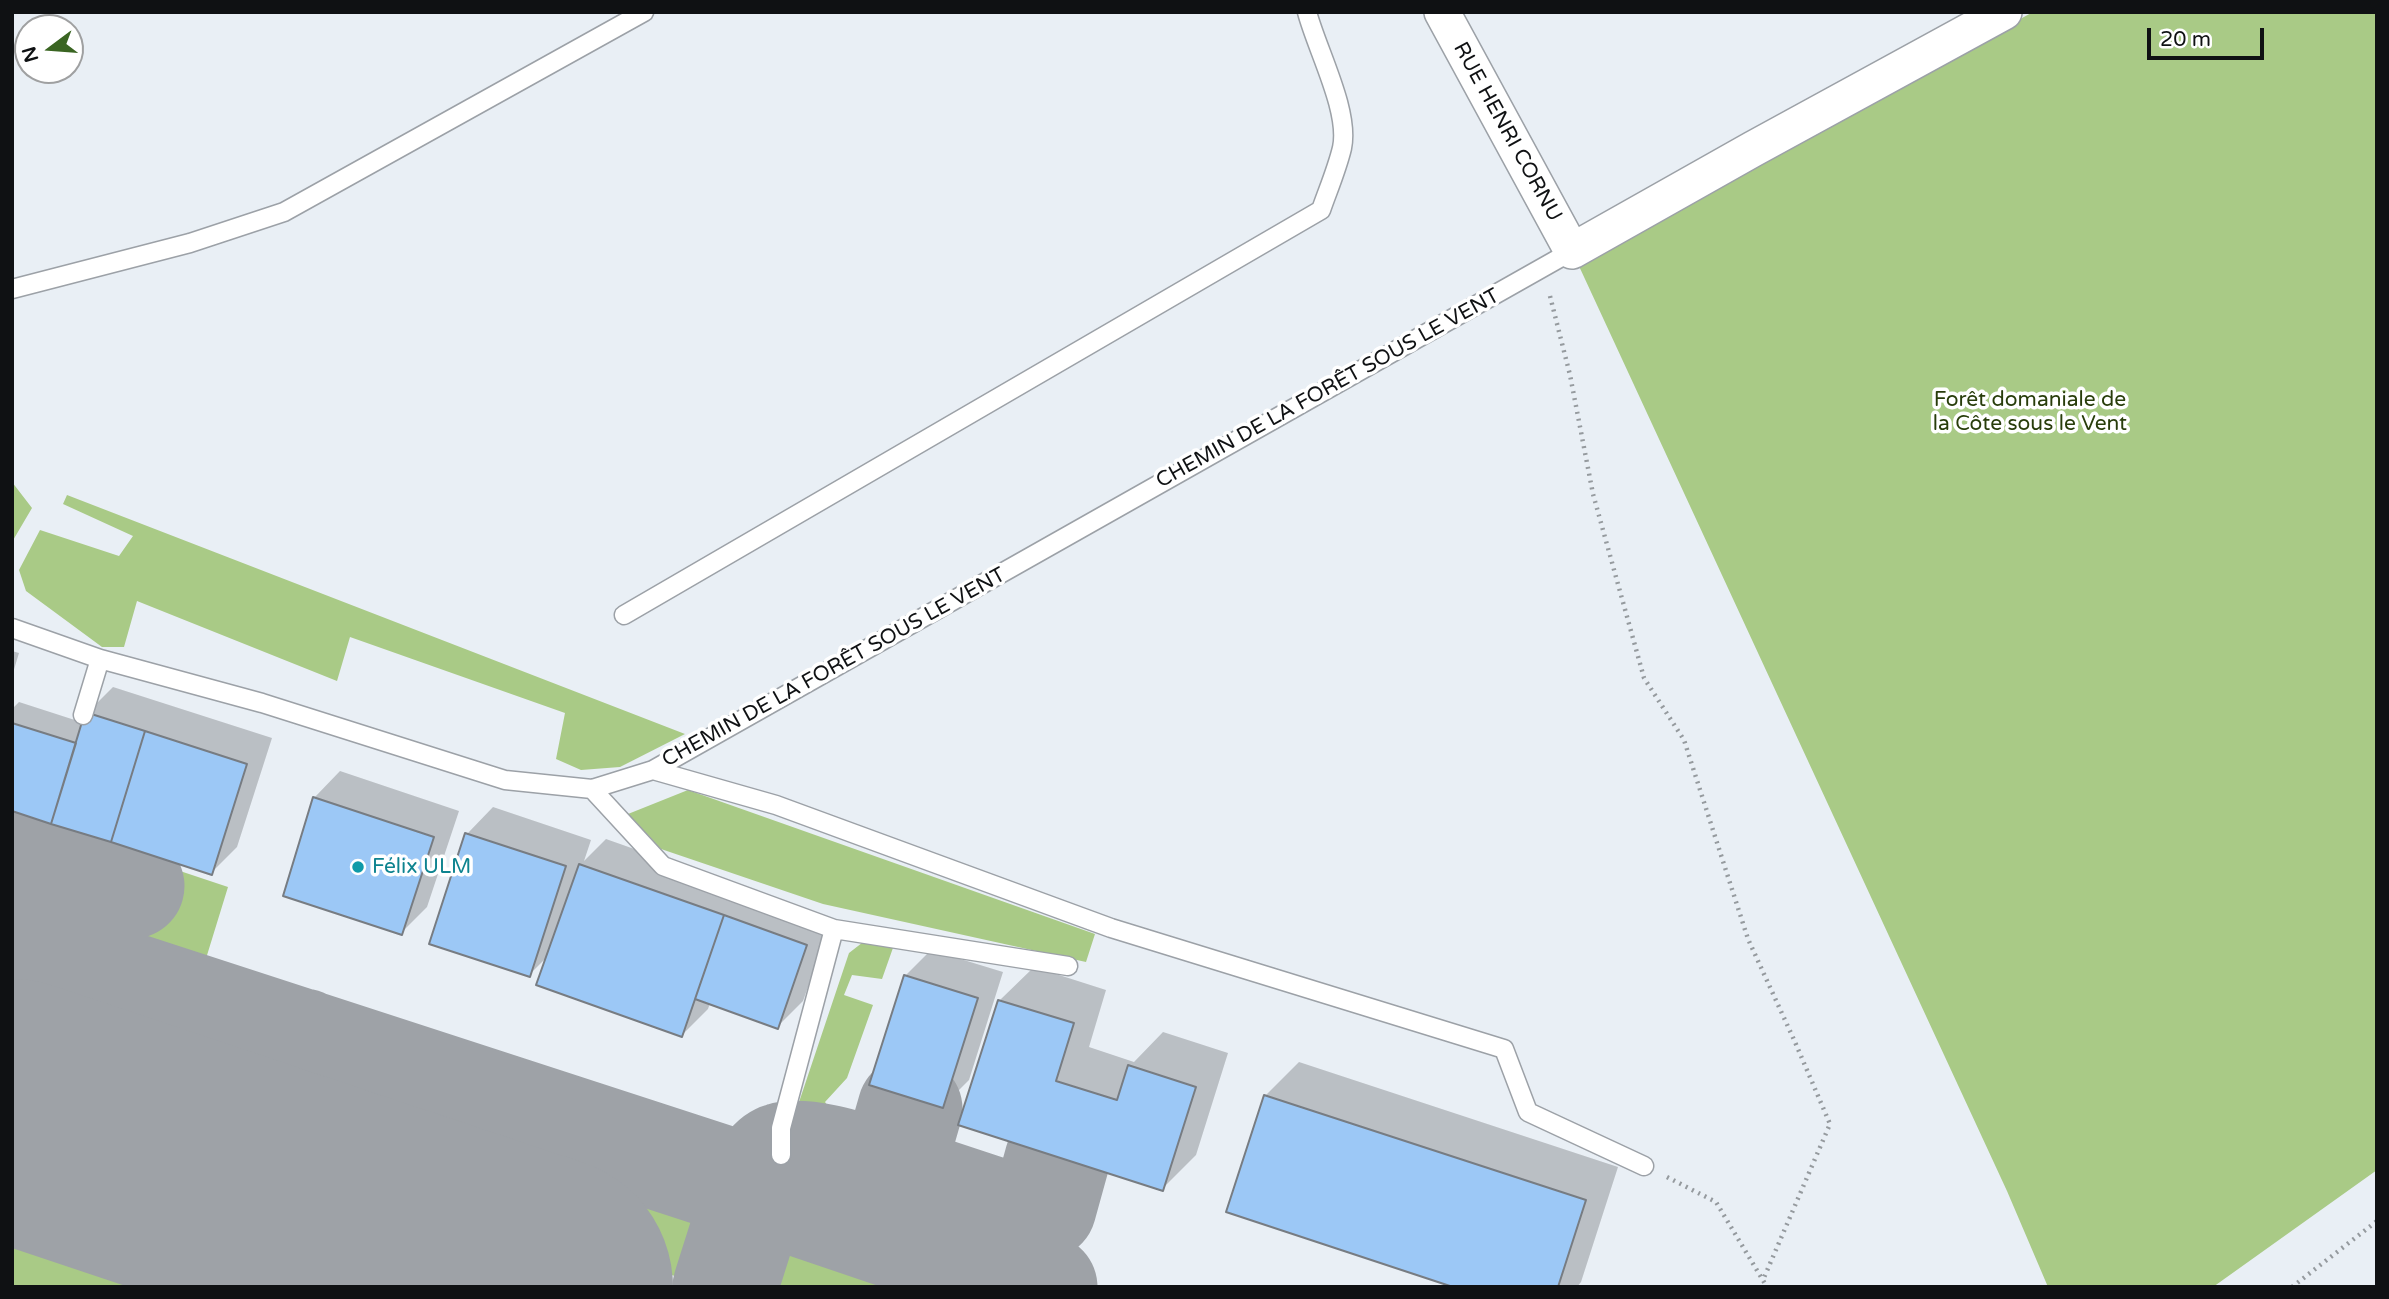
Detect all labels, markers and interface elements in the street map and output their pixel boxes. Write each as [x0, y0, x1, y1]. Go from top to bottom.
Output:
north arrow [14, 14, 84, 84]
scale bar [2151, 14, 2268, 58]
text: 20 m [2160, 27, 2211, 52]
street label: RUE HENRI CORNU [1447, 38, 1567, 226]
text: N [18, 44, 43, 65]
street label: CHEMIN DE LA FORÊT SOUS LE VENT [1152, 284, 1504, 494]
park label: Forêt domaniale de la Côte sous le Vent [1933, 387, 2127, 437]
street label: CHEMIN DE LA FORÊT SOUS LE VENT [658, 563, 1010, 773]
place label: Félix ULM [372, 854, 471, 880]
marker: Félix ULM [350, 859, 366, 875]

